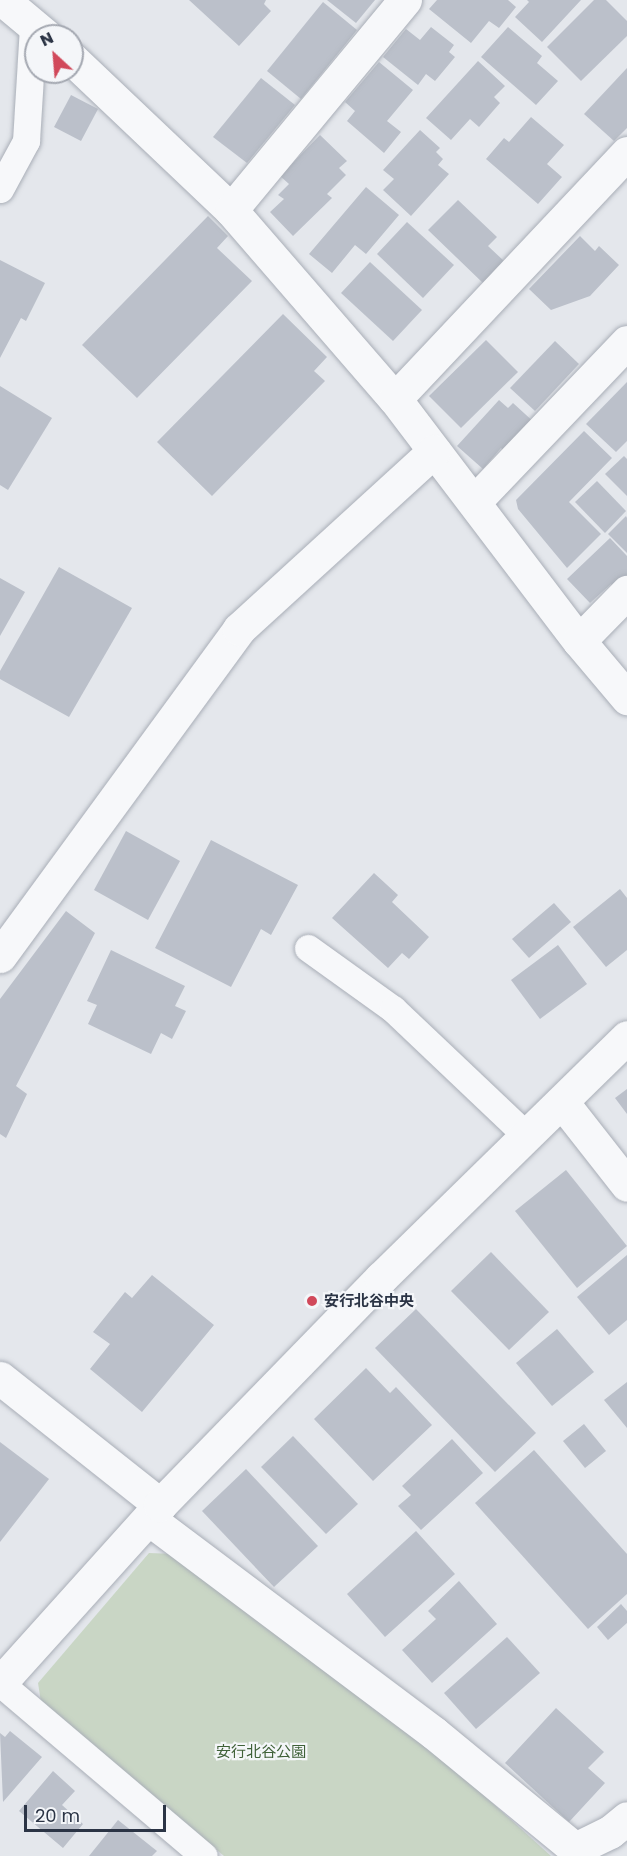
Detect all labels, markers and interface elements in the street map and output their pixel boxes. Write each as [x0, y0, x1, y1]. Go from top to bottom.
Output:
north arrow [24, 24, 84, 84]
text: N [36, 26, 57, 52]
place label: 安行北谷中央 [324, 1292, 414, 1310]
marker: 安行北谷中央 [305, 1294, 319, 1308]
park label: 安行北谷公園 [216, 1743, 306, 1761]
scale bar [27, 1793, 170, 1831]
text: 20 m [35, 1803, 80, 1828]

